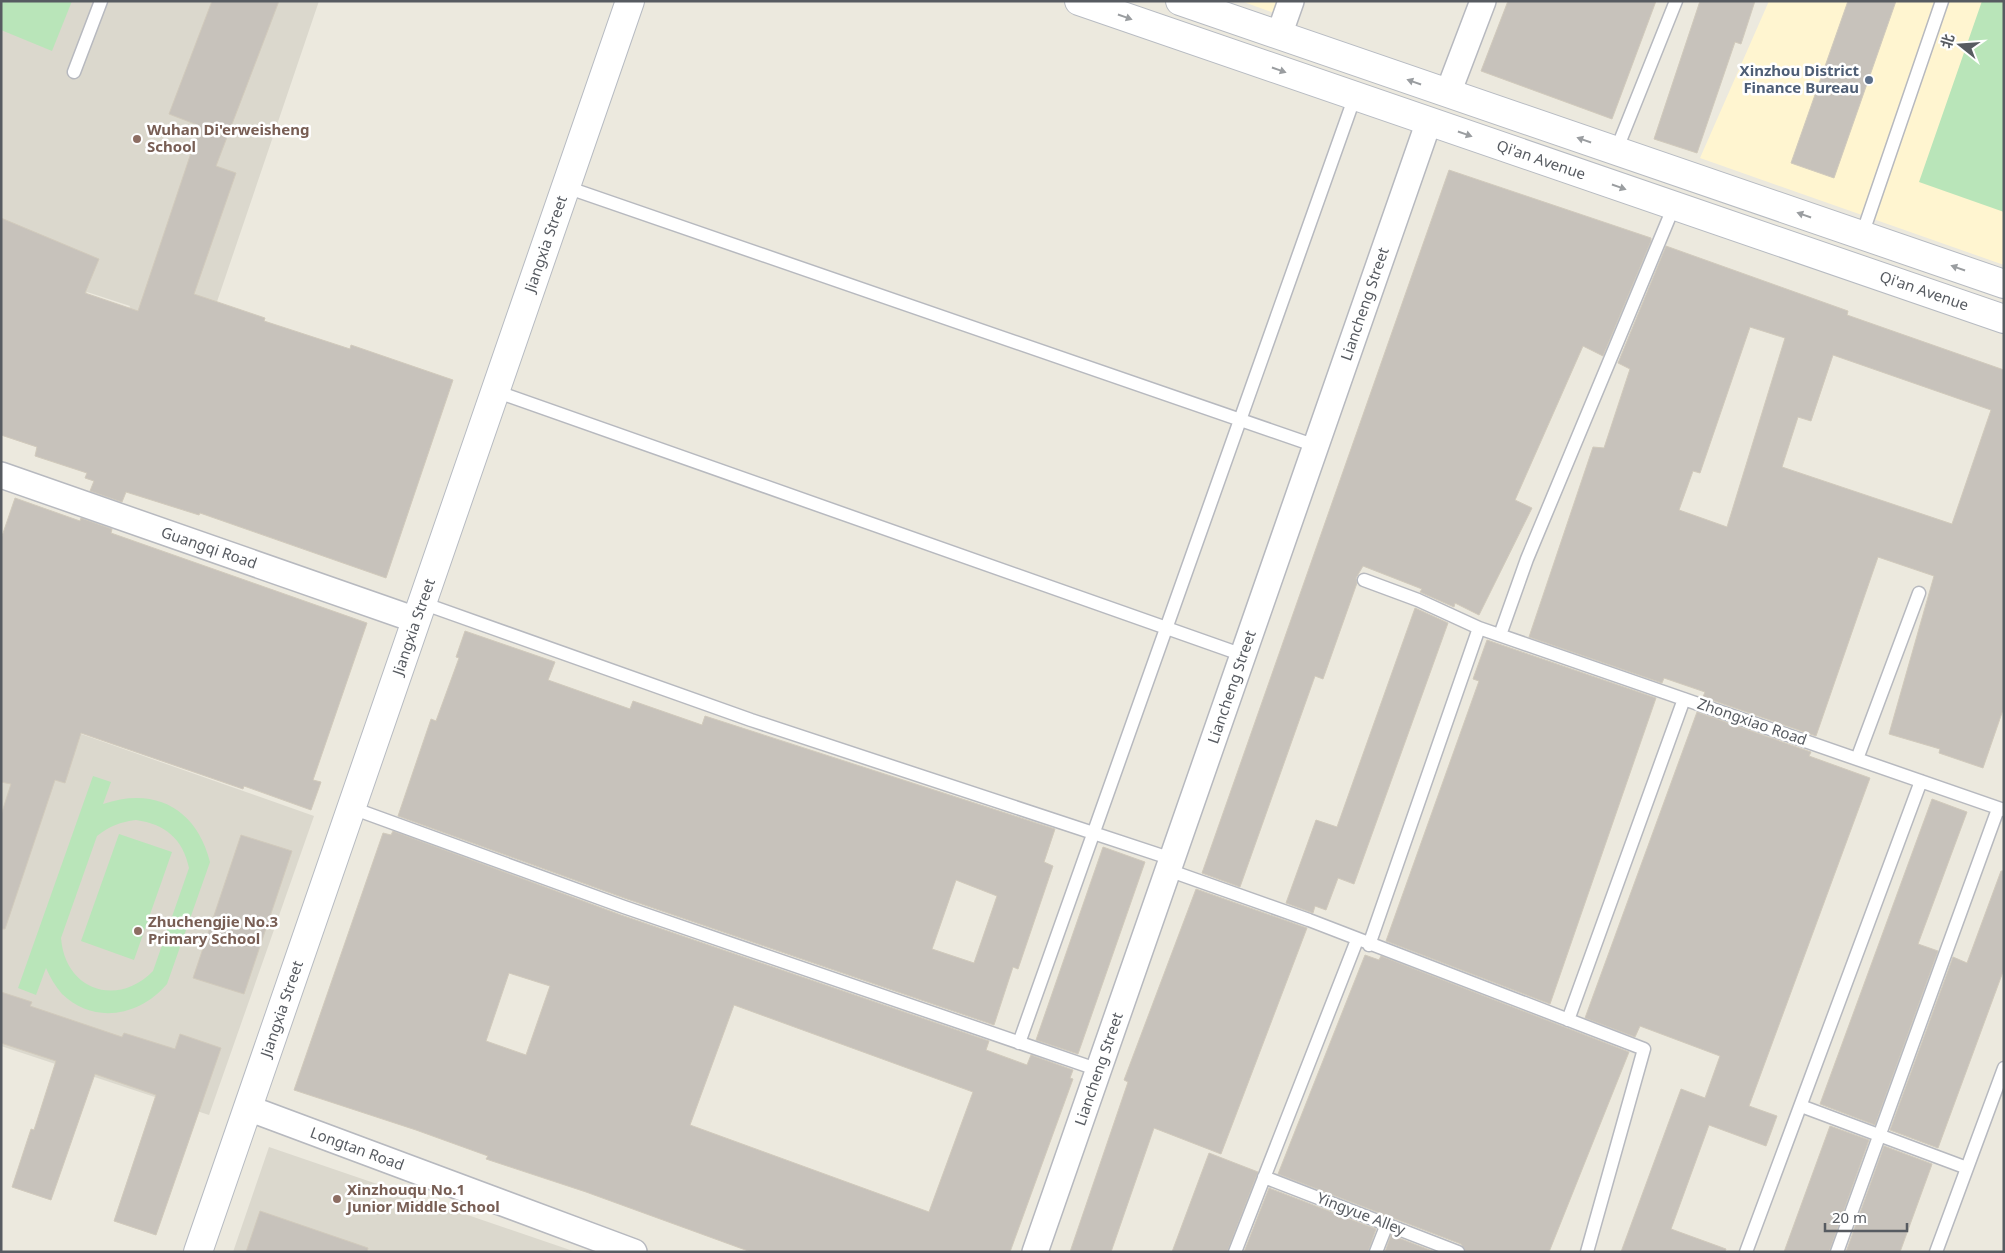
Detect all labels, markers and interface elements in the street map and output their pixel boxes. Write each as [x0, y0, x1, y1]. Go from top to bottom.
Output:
one-way arrow [1118, 13, 1133, 21]
north arrow [1935, 20, 1985, 70]
text: 北 [1936, 32, 1958, 51]
place label: Xinzhou District Finance Bureau [1740, 60, 1859, 97]
one-way arrow [1271, 67, 1286, 74]
marker: Xinzhou District Finance Bureau [1863, 74, 1875, 86]
one-way arrow [1406, 77, 1421, 85]
place label: Wuhan Di'erweisheng School [147, 119, 309, 156]
one-way arrow [1458, 131, 1473, 138]
marker: Wuhan Di'erweisheng School [131, 133, 143, 145]
street label: Qi'an Avenue [1494, 135, 1588, 184]
one-way arrow [1576, 136, 1591, 144]
one-way arrow [1612, 183, 1627, 191]
street label: Jiangxia Street [519, 192, 571, 297]
one-way arrow [1796, 211, 1811, 219]
street label: Liancheng Street [1335, 244, 1393, 363]
one-way arrow [1950, 264, 1965, 271]
street label: Qi'an Avenue [1877, 266, 1971, 315]
street label: Guangqi Road [159, 521, 260, 573]
street label: Jiangxia Street [387, 575, 439, 680]
street label: Liancheng Street [1202, 627, 1260, 746]
street label: Zhongxiao Road [1695, 693, 1810, 749]
place label: Zhuchengjie No.3 Primary School [148, 911, 278, 948]
marker: Zhuchengjie No.3 Primary School [132, 925, 144, 937]
street label: Jiangxia Street [255, 957, 307, 1062]
street label: Liancheng Street [1069, 1009, 1127, 1128]
street label: Longtan Road [308, 1122, 407, 1174]
place label: Xinzhouqu No.1 Junior Middle School [345, 1179, 500, 1216]
street label: Yingyue Alley [1314, 1187, 1409, 1239]
marker: Xinzhouqu No.1 Junior Middle School [331, 1193, 343, 1205]
scale bar [1825, 1200, 1908, 1232]
text: 20 m [1832, 1207, 1867, 1227]

